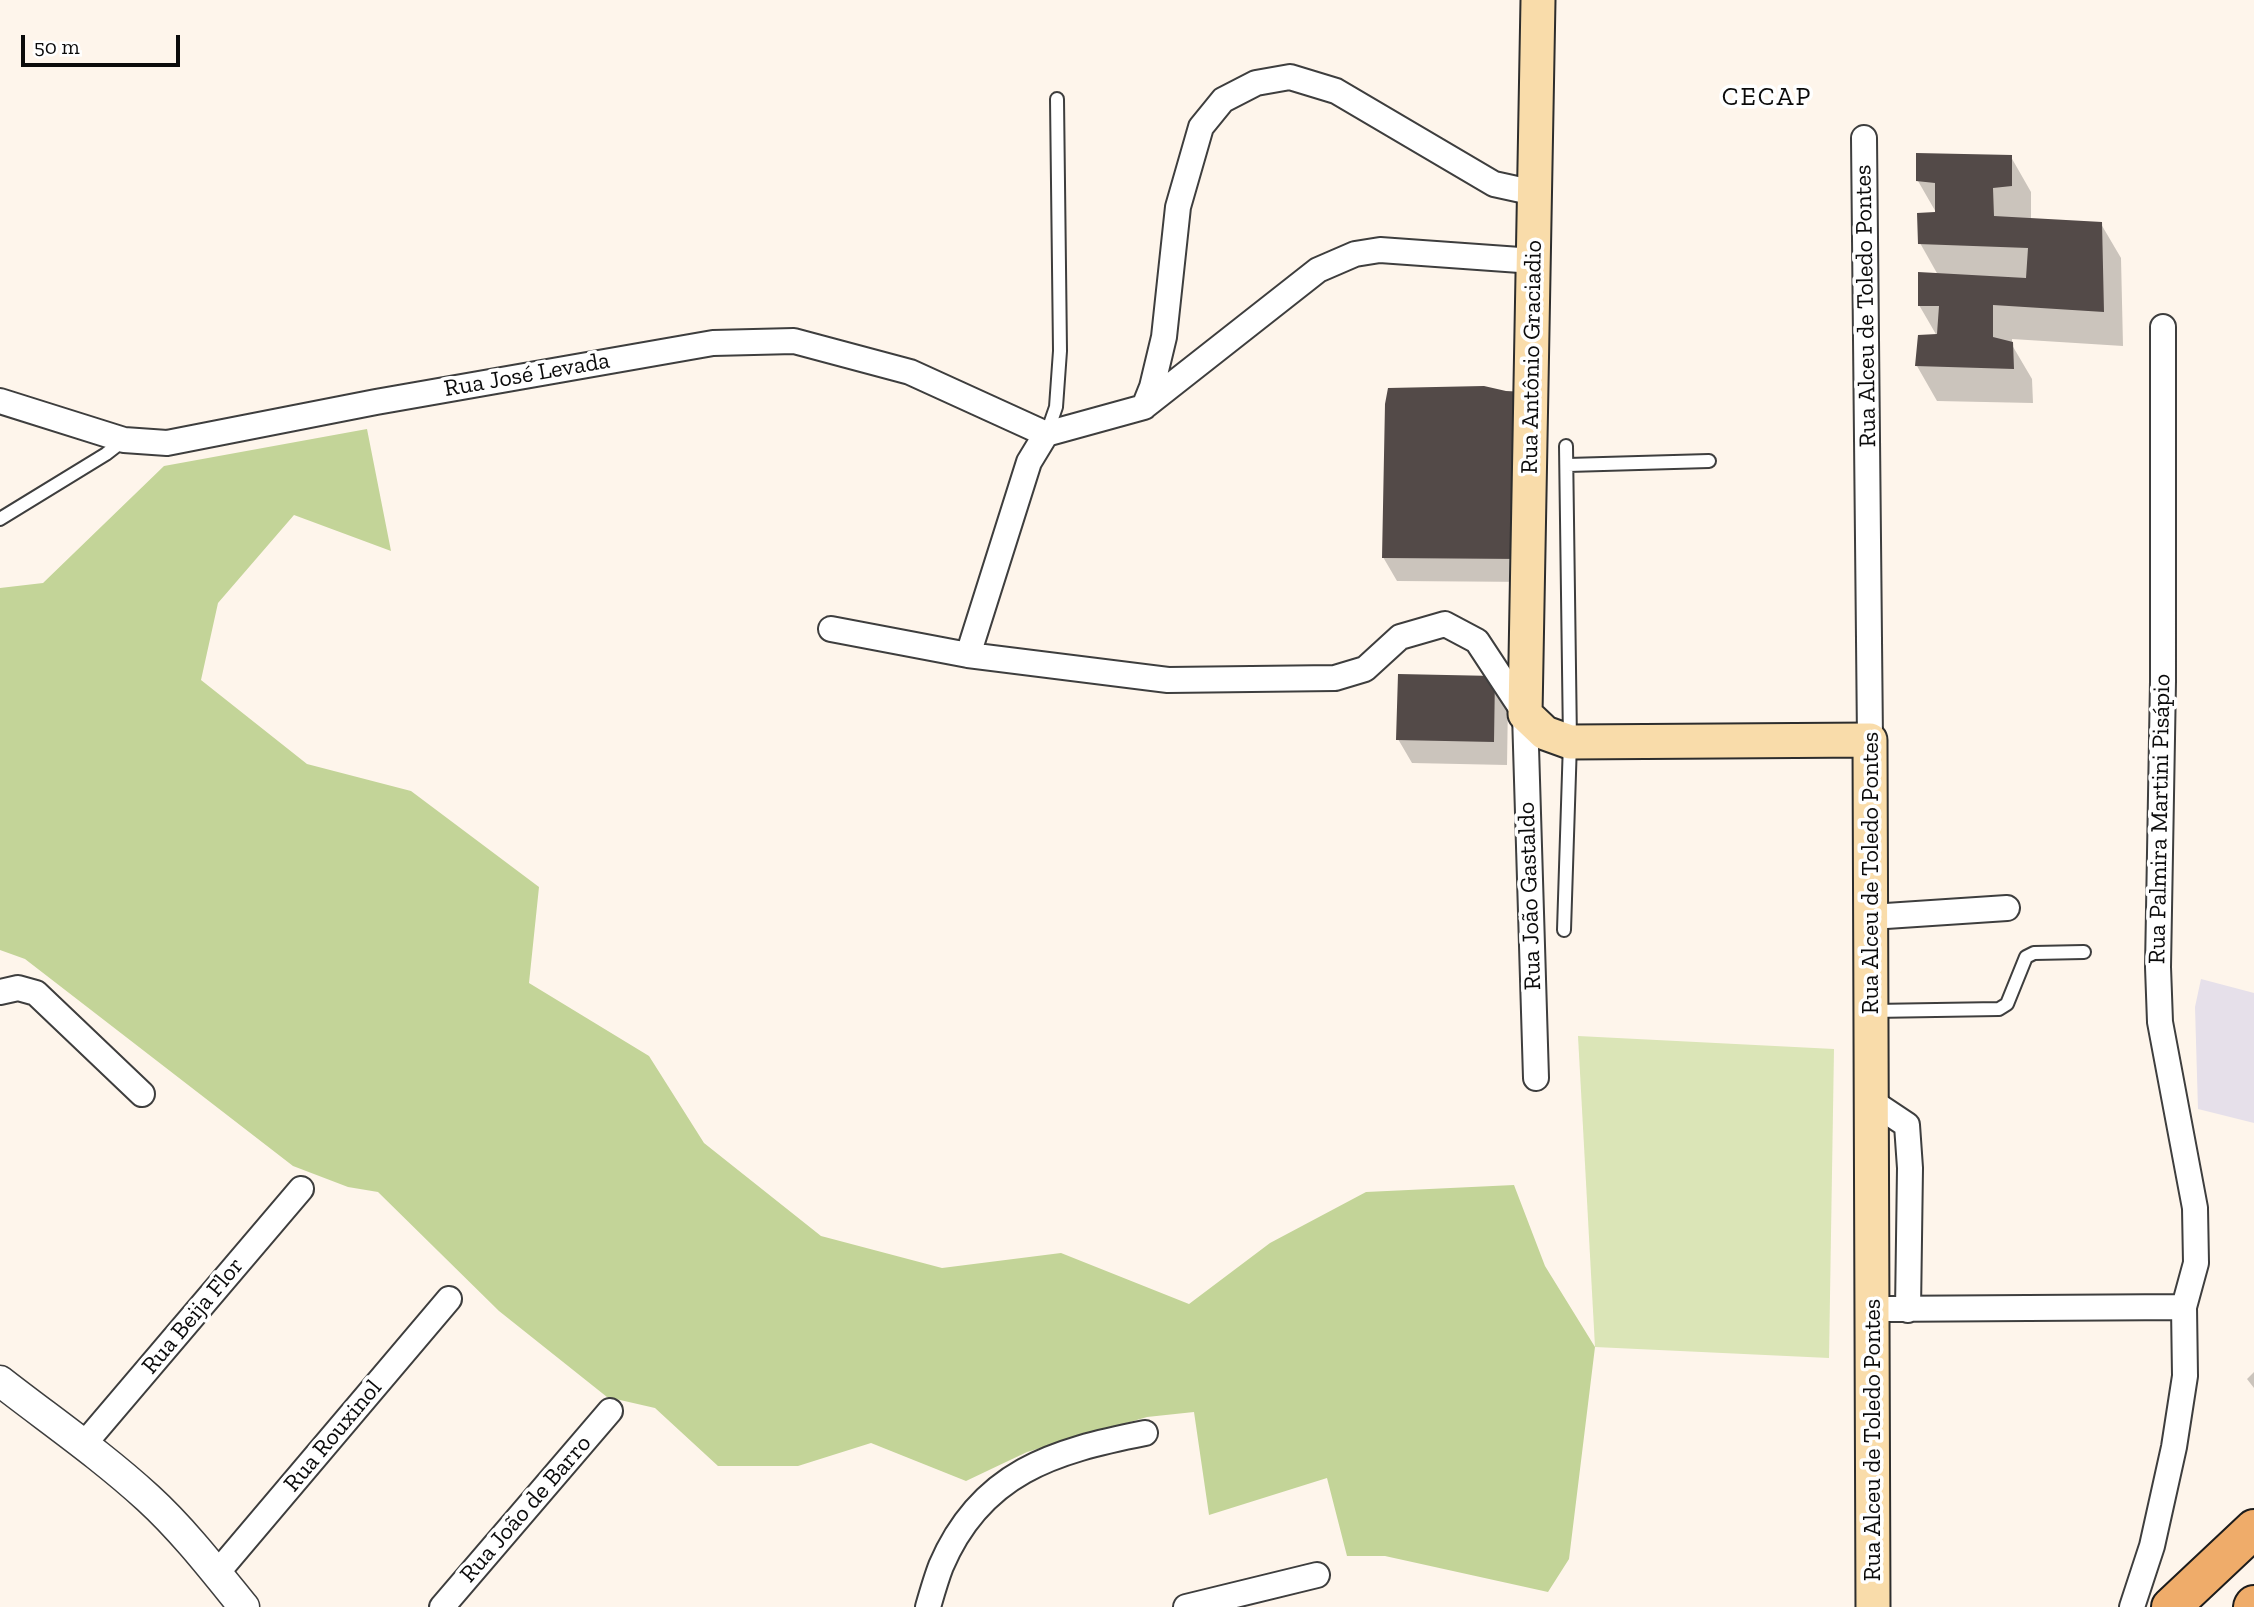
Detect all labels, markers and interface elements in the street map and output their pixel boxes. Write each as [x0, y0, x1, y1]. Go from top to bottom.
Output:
scale bar [24, 21, 184, 65]
text: 50 m [34, 34, 80, 59]
district label: CECAP [1722, 82, 1812, 114]
street label: Rua Alceu de Toledo Pontes [1849, 164, 1883, 448]
street label: Rua Antônio Graciadio [1516, 240, 1548, 474]
street label: Rua José Levada [442, 346, 612, 404]
street label: Rua Palmira Martini Pisápio [2143, 674, 2177, 964]
street label: Rua Alceu de Toledo Pontes [1857, 732, 1885, 1014]
street label: Rua João Gastaldo [1512, 801, 1548, 991]
street label: Rua Beija Flor [136, 1252, 250, 1380]
street label: Rua Alceu de Toledo Pontes [1859, 1299, 1887, 1581]
street label: Rua Rouxinol [278, 1374, 388, 1498]
street label: Rua João de Barro [454, 1429, 598, 1589]

